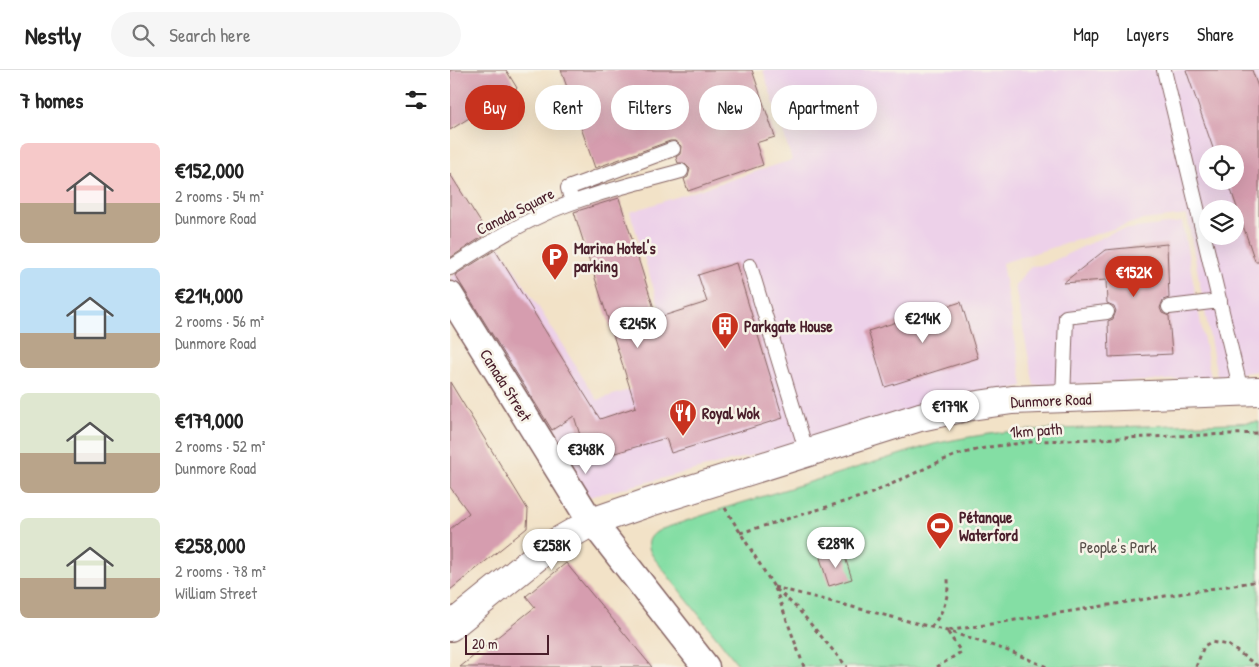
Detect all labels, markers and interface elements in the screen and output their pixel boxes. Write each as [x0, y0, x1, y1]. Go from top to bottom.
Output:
search box [111, 12, 461, 57]
text: Nestly [25, 19, 81, 51]
icon: search [129, 21, 157, 49]
text: Search here [169, 22, 251, 48]
text: Map [1073, 22, 1099, 47]
text: Layers [1127, 22, 1169, 47]
text: Share [1197, 22, 1234, 47]
chip: Buy [465, 85, 525, 130]
chip: Rent [535, 85, 601, 130]
chip: Filters [611, 85, 689, 130]
chip: New [699, 85, 761, 130]
chip: Apartment [771, 85, 877, 130]
text: 7 homes [20, 86, 83, 115]
icon: filters [402, 86, 430, 114]
map controls [1199, 145, 1244, 245]
button: locate [1199, 145, 1244, 190]
text: €152,000 [175, 156, 244, 185]
icon: home [60, 163, 120, 223]
street label: Canada Square [472, 182, 558, 240]
text: 2 rooms · 54 m² [175, 185, 264, 207]
button: layers [1199, 200, 1244, 245]
text: Dunmore Road [175, 207, 256, 229]
place label: Marina Hotel's parking [574, 237, 656, 278]
parking icon: Marina Hotel's parking [540, 242, 570, 281]
pin: €152K [1099, 256, 1169, 298]
text: €152K [1116, 261, 1152, 283]
text: €214,000 [175, 281, 243, 310]
icon: home [60, 288, 120, 348]
pin: €214K [888, 302, 958, 344]
pin: €245K [603, 306, 673, 349]
text: €214K [905, 307, 941, 329]
text: 2 rooms · 56 m² [175, 310, 264, 332]
building icon: Parkgate House [710, 311, 740, 350]
text: €245K [620, 312, 656, 334]
place label: Parkgate House [744, 315, 833, 338]
text: Dunmore Road [175, 332, 256, 354]
street label: Canada Street [475, 344, 537, 426]
street label: Dunmore Road [1010, 388, 1092, 412]
pin: €179K [915, 390, 985, 432]
text: €179K [932, 395, 968, 417]
restaurant icon: Royal Wok [668, 398, 698, 437]
place label: Royal Wok [702, 402, 760, 425]
text: €179,000 [175, 406, 243, 435]
icon: home [60, 413, 120, 473]
street label: 1km path [1009, 417, 1063, 443]
pin: €348K [551, 432, 621, 475]
text: 2 rooms · 52 m² [175, 435, 265, 457]
text: €348K [568, 438, 604, 460]
text: Dunmore Road [175, 457, 256, 479]
place label: Pétanque Waterford [959, 506, 1019, 546]
sports icon: Pétanque Waterford [925, 511, 955, 550]
pin: €289K [801, 526, 871, 569]
pin: €258K [517, 528, 587, 571]
text: €258,000 [175, 531, 245, 560]
text: €289K [818, 532, 854, 554]
text: €258K [533, 534, 571, 556]
park label: People's Park [1079, 536, 1157, 558]
icon: home [60, 538, 120, 598]
text: 2 rooms · 78 m² [175, 560, 266, 582]
text: William Street [175, 582, 257, 604]
scale bar [465, 632, 549, 655]
text: 20 m [472, 634, 498, 653]

